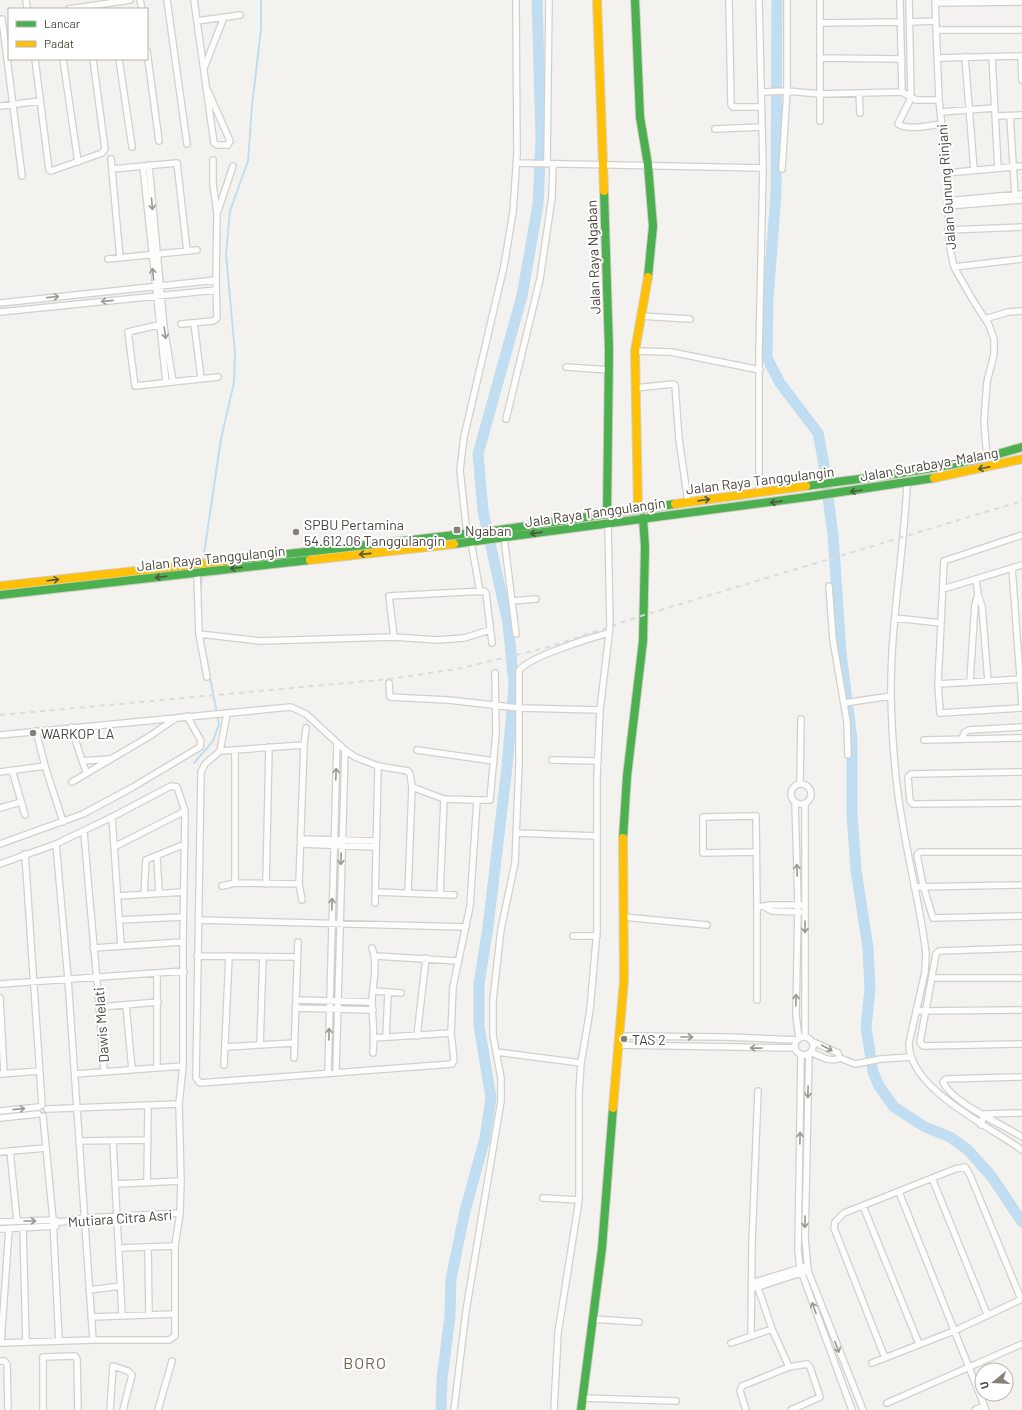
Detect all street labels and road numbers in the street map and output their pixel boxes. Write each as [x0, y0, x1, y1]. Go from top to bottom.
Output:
street label: Jalan Gunung Rinjani [933, 123, 959, 251]
street label: Jalan Raya Ngaban [583, 200, 603, 314]
street label: Jalan Surabaya-Malang [859, 443, 999, 485]
street label: Jalan Raya Tanggulangin [685, 462, 835, 498]
street label: Jala Raya Tanggulangin [524, 494, 666, 530]
street label: Jalan Raya Tanggulangin [136, 542, 286, 574]
street label: Dawis Melati [90, 987, 112, 1063]
street label: Mutiara Citra Asri [67, 1206, 173, 1230]

